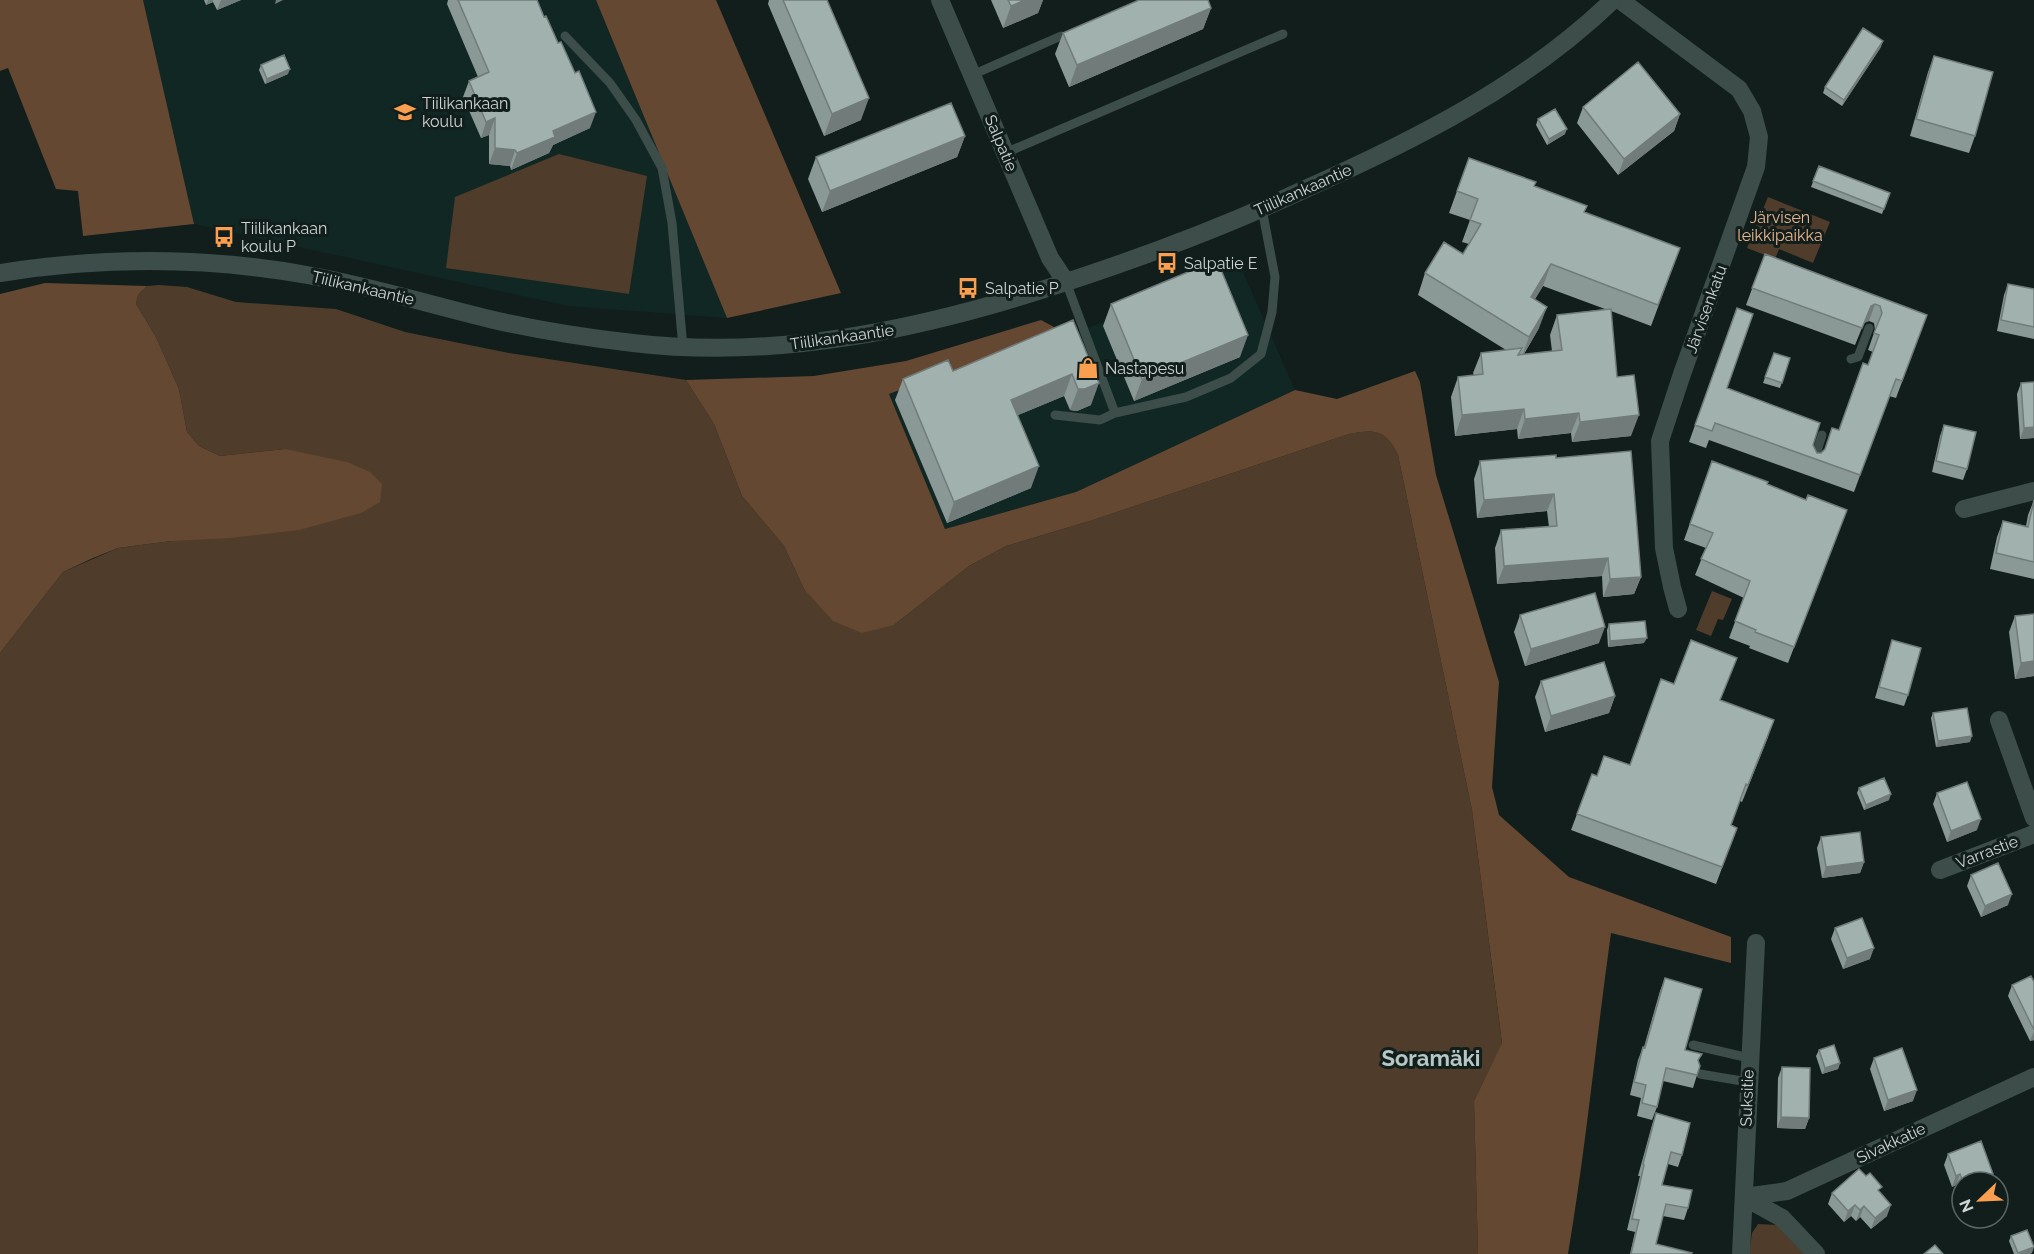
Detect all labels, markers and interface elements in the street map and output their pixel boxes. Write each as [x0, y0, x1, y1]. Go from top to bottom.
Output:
place label: Tiilikankaan koulu [422, 94, 508, 131]
school or university icon: Tiilikankaan koulu [393, 100, 417, 124]
street label: Salpatie [981, 112, 1021, 174]
street label: Tiilikankaantie [1251, 160, 1355, 220]
park label: Järvisen leikkipaikka [1737, 208, 1823, 245]
place label: Tiilikankaan koulu P [241, 219, 327, 256]
bus stop icon: Tiilikankaan koulu P [212, 225, 236, 249]
bus stop icon: Salpatie E [1155, 251, 1179, 275]
place label: Salpatie E [1184, 254, 1258, 273]
street label: Järvisenkatu [1681, 262, 1731, 356]
street label: Tiilikankaantie [310, 267, 416, 309]
bus stop icon: Salpatie P [956, 276, 980, 300]
place label: Salpatie P [985, 279, 1059, 298]
street label: Tiilikankaantie [789, 320, 895, 354]
shop icon: Nastapesu [1076, 356, 1100, 380]
place label: Nastapesu [1105, 359, 1184, 378]
street label: Varrastie [1953, 832, 2021, 872]
district label: Soramäki [1382, 1045, 1480, 1071]
street label: Suksitie [1737, 1069, 1757, 1127]
street label: Sivakkatie [1853, 1119, 1929, 1167]
north arrow [1950, 1170, 2010, 1230]
text: N [1956, 1196, 1978, 1215]

